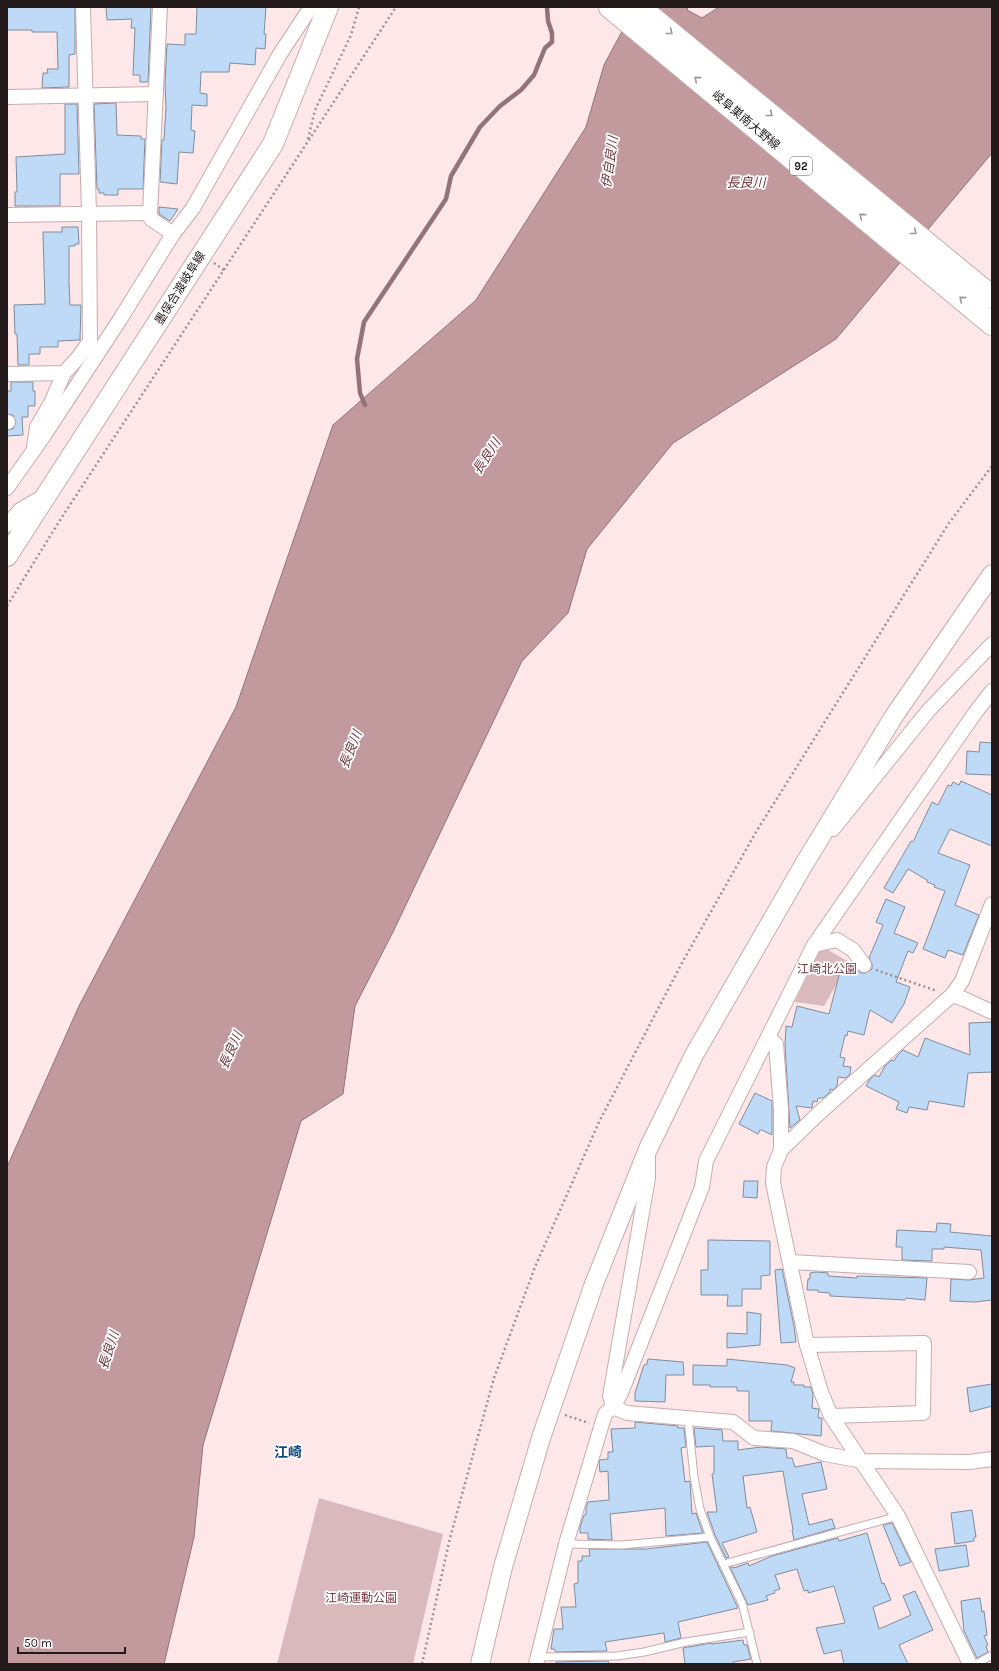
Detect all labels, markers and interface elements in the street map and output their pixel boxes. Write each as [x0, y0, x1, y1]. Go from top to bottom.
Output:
one-way arrow [665, 27, 672, 34]
one-way arrow [695, 77, 702, 84]
street label: 岐阜巣南大野線 [709, 88, 783, 152]
one-way arrow [765, 110, 773, 117]
water label: 伊自良川 [598, 133, 621, 189]
road number: 92 [790, 157, 812, 175]
water label: 長良川 [726, 175, 767, 190]
one-way arrow [859, 214, 867, 221]
one-way arrow [909, 228, 916, 235]
street label: 墨俣合渡岐阜線 [152, 249, 208, 327]
one-way arrow [959, 297, 967, 304]
water label: 長良川 [470, 434, 504, 477]
water label: 長良川 [336, 726, 365, 770]
park label: 江崎北公園 [797, 962, 857, 976]
water label: 長良川 [216, 1028, 246, 1071]
water label: 長良川 [95, 1327, 122, 1371]
district label: 江崎 [274, 1444, 302, 1461]
park label: 江崎運動公園 [325, 1591, 397, 1605]
scale bar [18, 1629, 125, 1655]
text: 50 m [24, 1636, 52, 1650]

